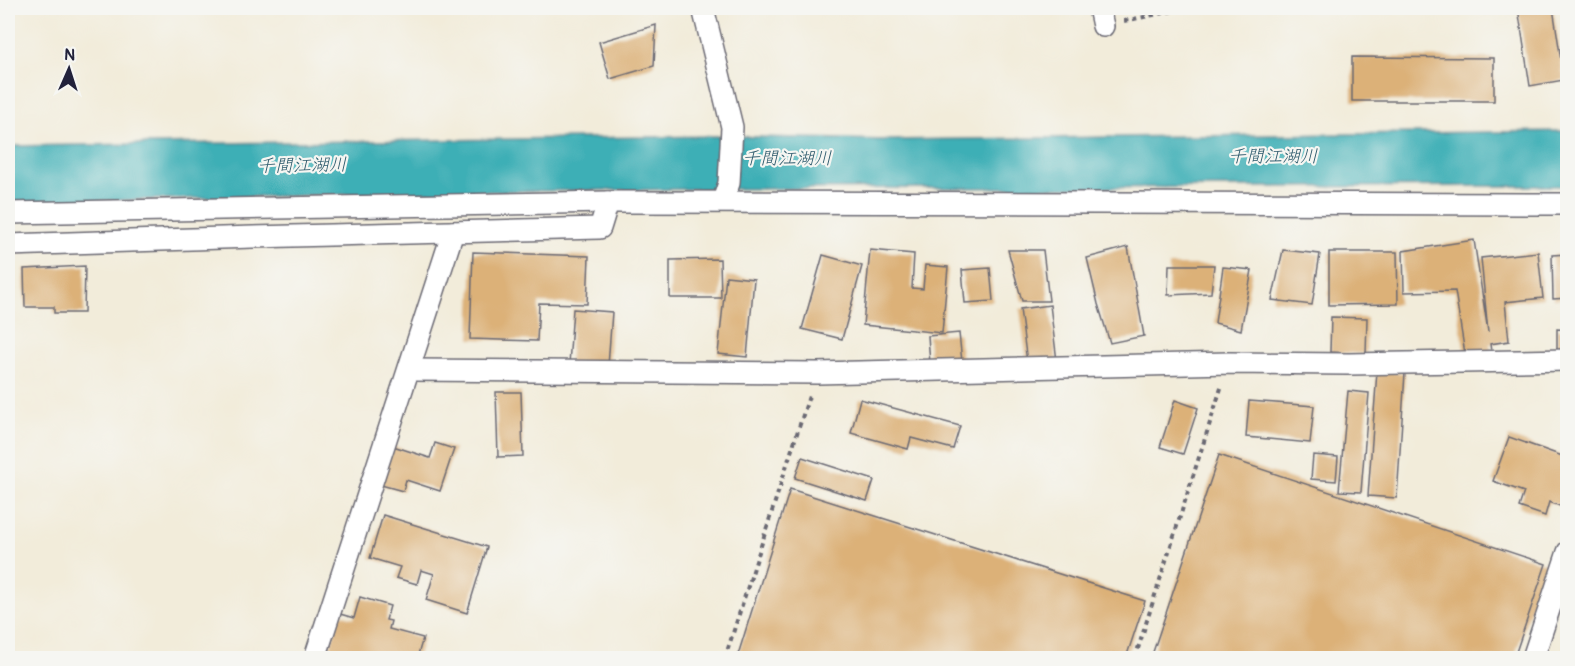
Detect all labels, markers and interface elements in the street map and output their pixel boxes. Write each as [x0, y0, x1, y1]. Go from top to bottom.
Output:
north arrow [39, 39, 99, 99]
text: N [64, 45, 76, 65]
water label: 千間江湖川 [1228, 145, 1318, 168]
water label: 千間江湖川 [742, 147, 832, 170]
water label: 千間江湖川 [257, 153, 347, 178]

